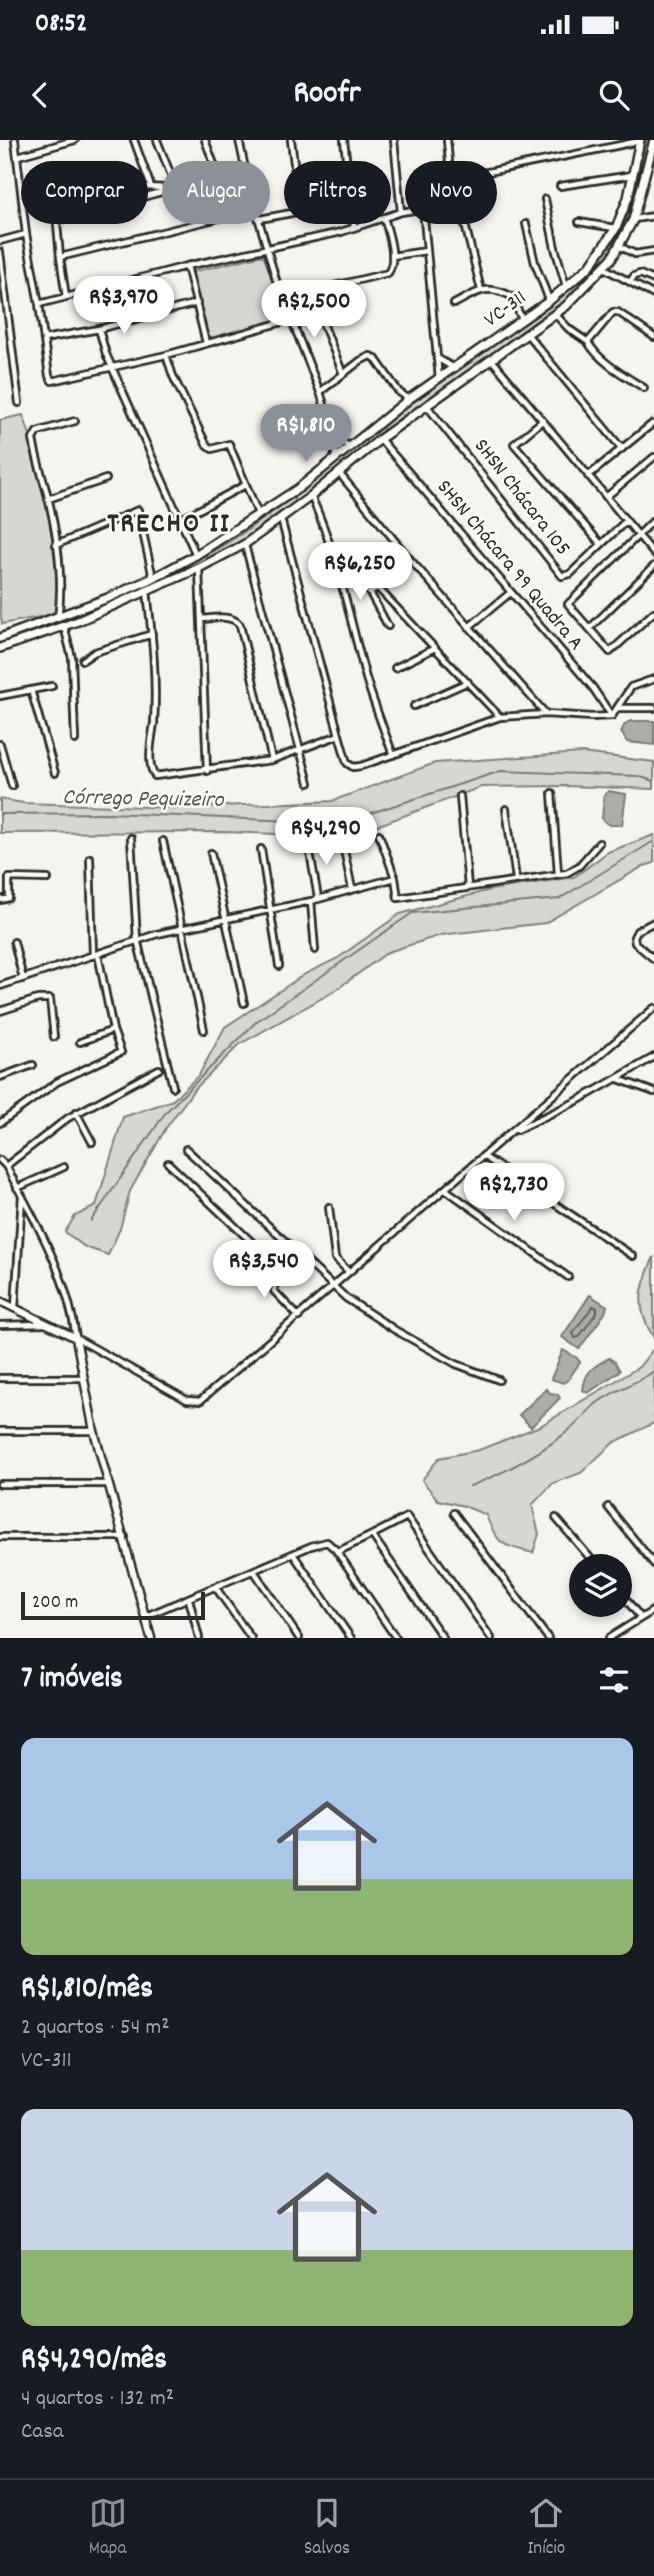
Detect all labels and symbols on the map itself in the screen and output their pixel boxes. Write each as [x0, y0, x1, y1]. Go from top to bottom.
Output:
pin: R$3,970 [59, 276, 189, 336]
pin: R$2,500 [249, 280, 379, 340]
street label: VC-311 [478, 284, 534, 336]
pin: R$1,810 [241, 404, 371, 464]
street label: SHSN Chácara 105 [466, 433, 576, 563]
street label: SHSN Chácara 99 Quadra A [429, 474, 589, 658]
district label: TRECHO II [107, 506, 231, 546]
pin: R$6,250 [295, 542, 425, 602]
water label: Córrego Pequizeiro [62, 782, 226, 818]
pin: R$4,290 [261, 808, 391, 867]
pin: R$2,730 [449, 1164, 579, 1223]
pin: R$3,540 [199, 1240, 329, 1300]
scale bar [21, 1589, 205, 1621]

